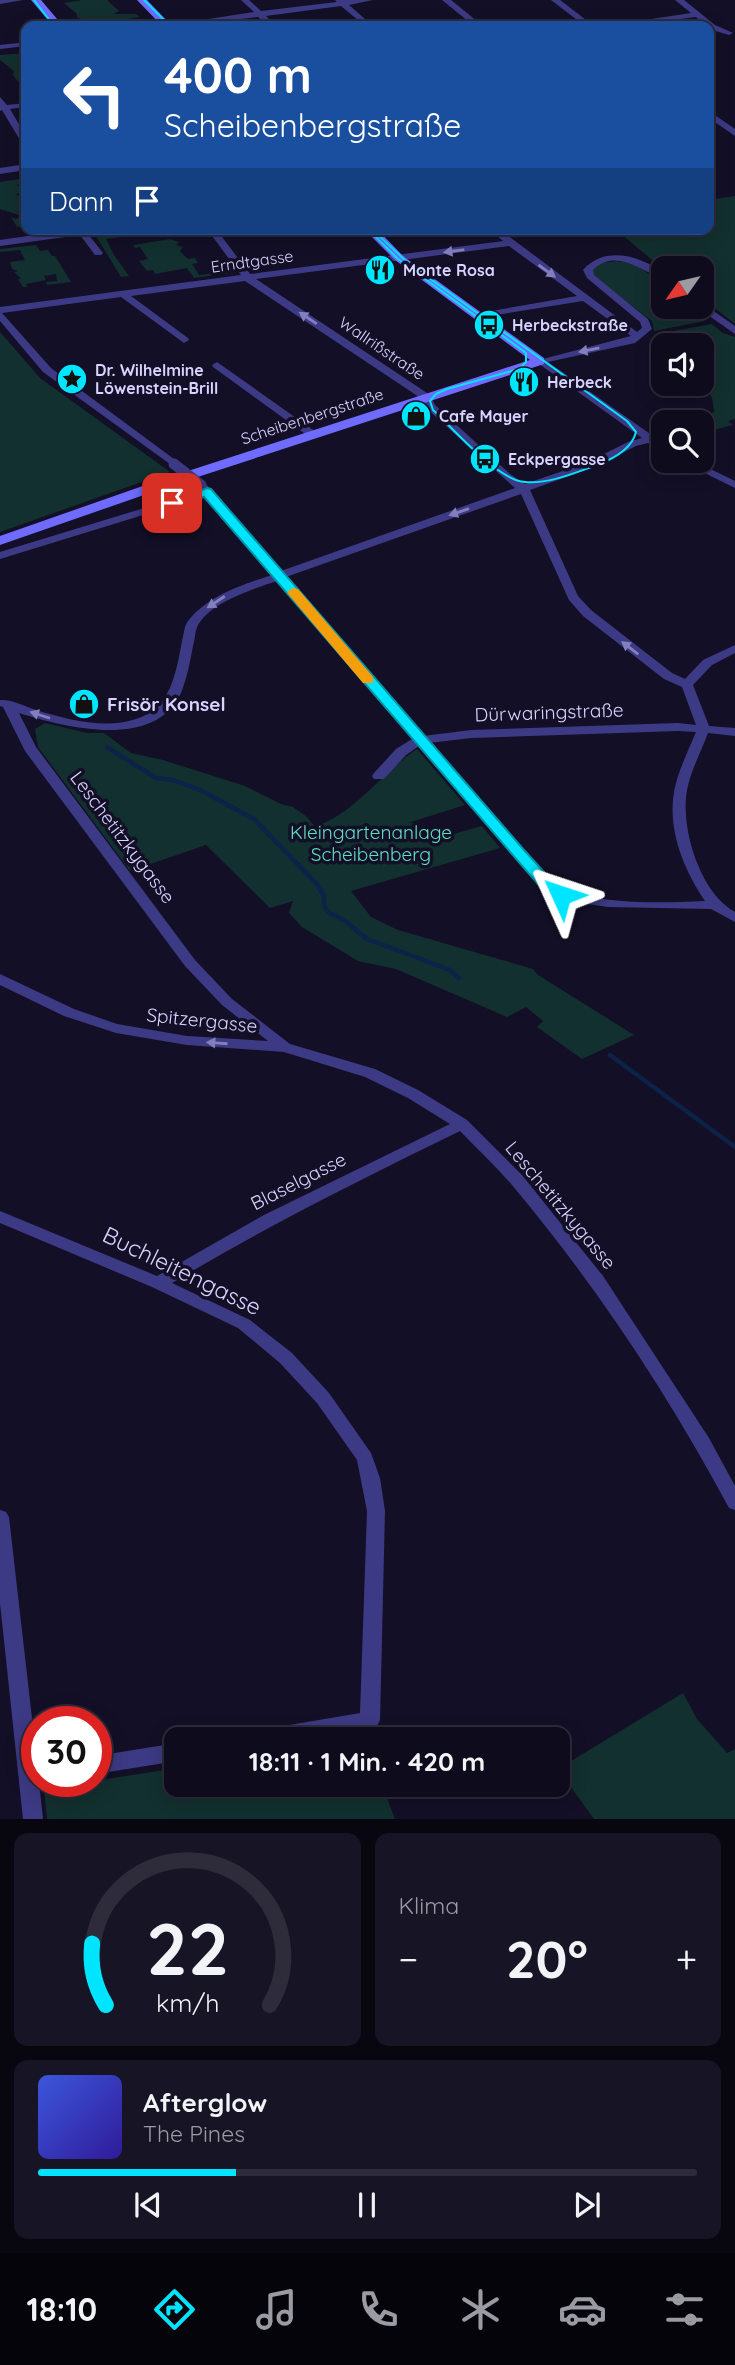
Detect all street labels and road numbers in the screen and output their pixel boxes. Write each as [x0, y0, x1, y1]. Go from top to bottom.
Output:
street label: Erndtgasse [209, 245, 295, 277]
street label: Wallrißstraße [335, 312, 429, 384]
street label: Scheibenbergstraße [238, 384, 386, 448]
street label: Dürwaringstraße [474, 697, 624, 727]
street label: Leschetitzkygasse [65, 766, 181, 908]
street label: Spitzergasse [145, 1002, 259, 1038]
street label: Leschetitzkygasse [500, 1136, 622, 1274]
street label: Blaselgasse [246, 1147, 350, 1215]
street label: Buchleitengasse [98, 1220, 266, 1321]

